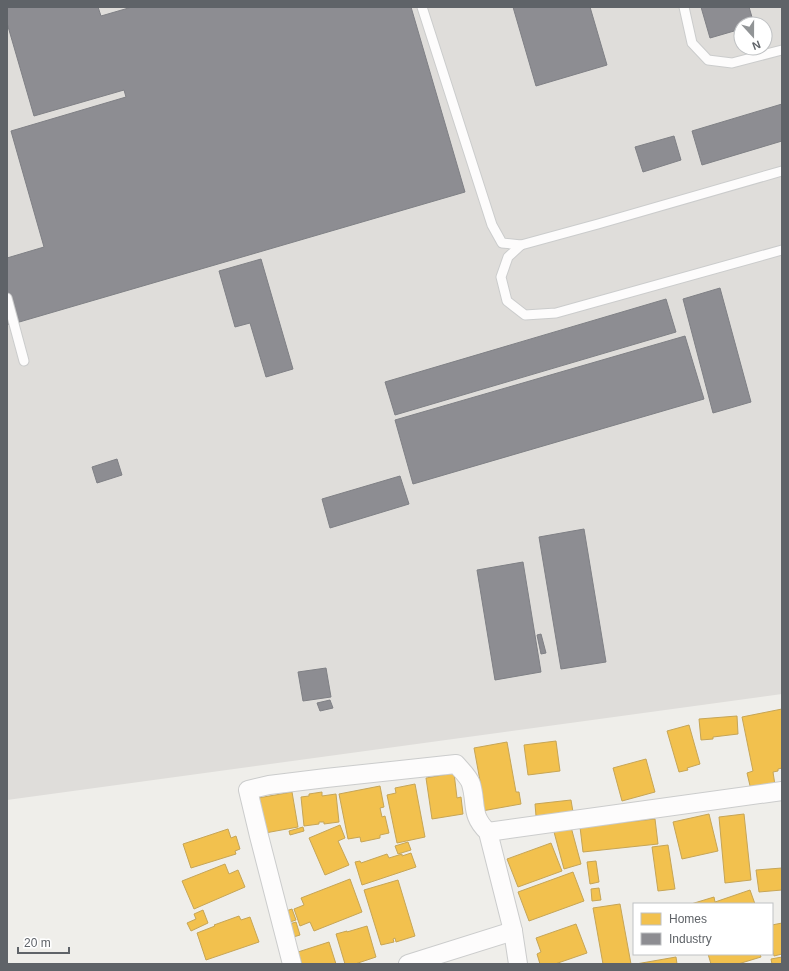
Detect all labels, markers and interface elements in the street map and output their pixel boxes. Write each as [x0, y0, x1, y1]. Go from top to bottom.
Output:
north arrow [733, 16, 773, 56]
text: N [751, 38, 762, 52]
legend [633, 903, 773, 955]
text: Homes [669, 912, 707, 926]
scale bar [18, 929, 69, 955]
text: Industry [669, 932, 712, 946]
text: 20 m [24, 936, 51, 950]

